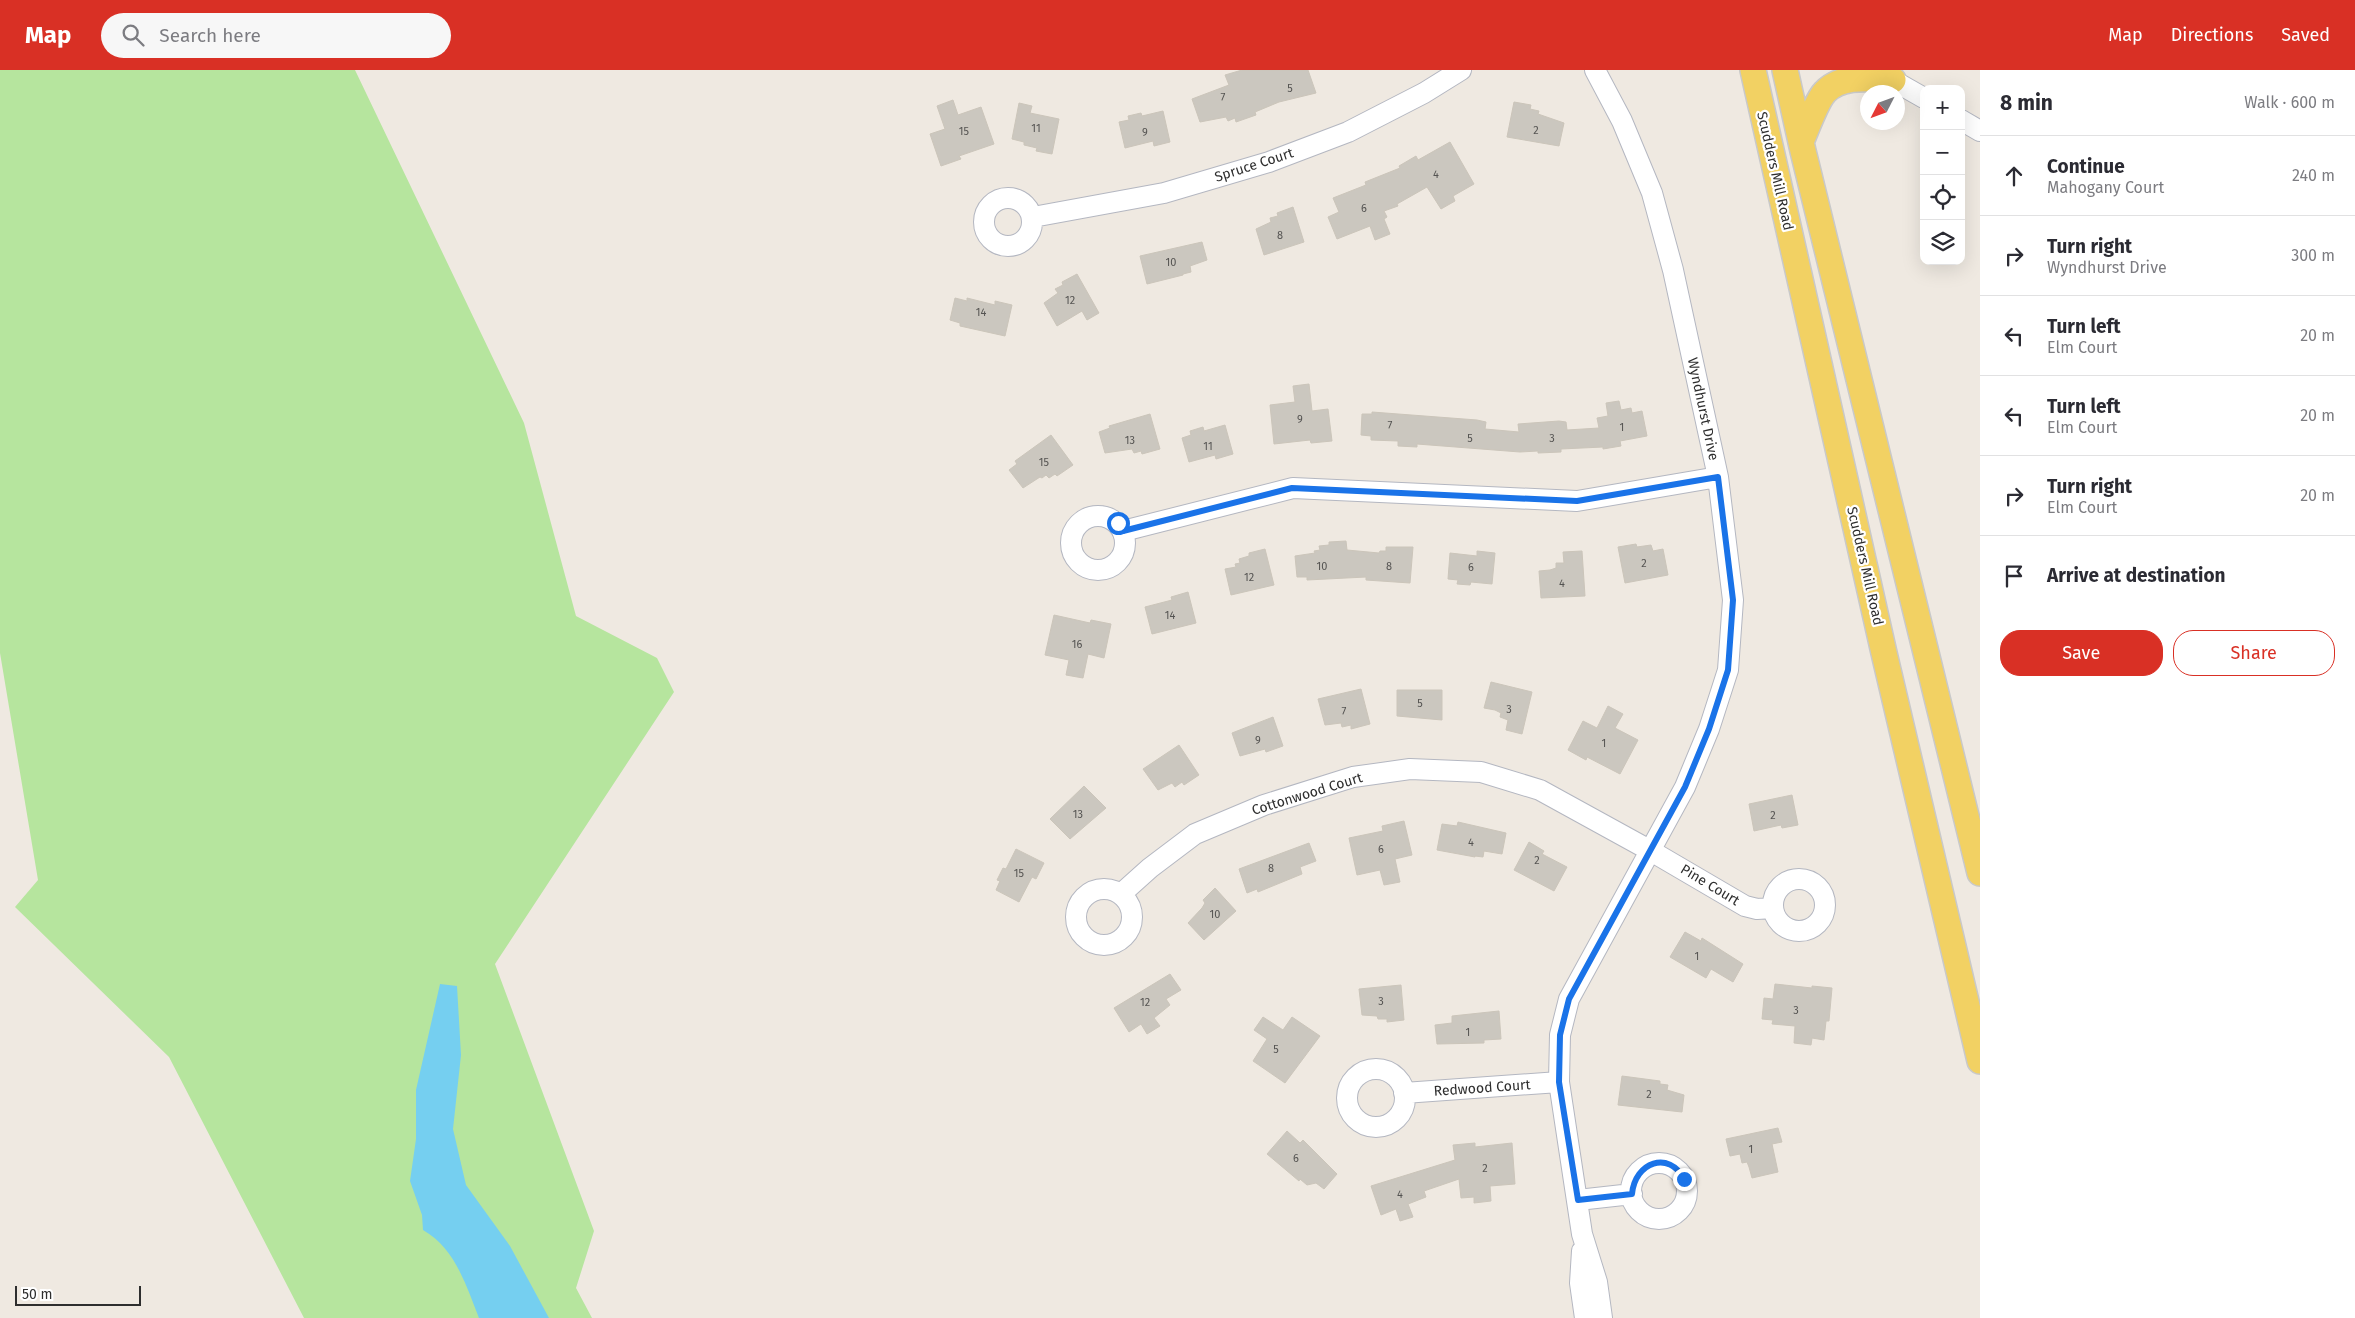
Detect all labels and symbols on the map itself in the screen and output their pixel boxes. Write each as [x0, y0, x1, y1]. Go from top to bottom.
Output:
house number: 5 [1287, 82, 1293, 95]
north arrow [1860, 85, 1905, 130]
house number: 7 [1221, 91, 1226, 104]
street label: Scudders Mill Road [1753, 110, 1797, 232]
house number: 11 [1031, 122, 1041, 135]
house number: 2 [1533, 124, 1539, 137]
house number: 15 [959, 125, 970, 138]
house number: 9 [1142, 126, 1148, 139]
street label: Spruce Court [1213, 144, 1296, 186]
house number: 4 [1433, 168, 1439, 181]
house number: 6 [1361, 202, 1367, 215]
house number: 8 [1277, 229, 1283, 242]
house number: 10 [1166, 256, 1176, 269]
house number: 12 [1065, 294, 1075, 307]
house number: 14 [976, 306, 986, 319]
street label: Wyndhurst Drive [1684, 356, 1722, 462]
house number: 9 [1297, 413, 1303, 426]
house number: 7 [1388, 419, 1393, 432]
house number: 1 [1620, 421, 1624, 434]
house number: 5 [1467, 432, 1473, 445]
house number: 3 [1549, 432, 1555, 445]
house number: 13 [1125, 434, 1135, 447]
house number: 11 [1203, 440, 1213, 453]
house number: 15 [1039, 456, 1050, 469]
street label: Scudders Mill Road [1843, 505, 1887, 627]
route start [1107, 512, 1130, 535]
house number: 2 [1641, 557, 1647, 570]
house number: 10 [1317, 560, 1327, 573]
house number: 8 [1386, 560, 1392, 573]
house number: 6 [1468, 561, 1474, 574]
house number: 12 [1244, 571, 1254, 584]
house number: 4 [1559, 577, 1565, 590]
house number: 14 [1165, 609, 1175, 622]
house number: 16 [1072, 638, 1082, 651]
house number: 5 [1417, 697, 1423, 710]
house number: 3 [1506, 703, 1512, 716]
house number: 7 [1342, 705, 1347, 718]
house number: 9 [1255, 734, 1261, 747]
house number: 1 [1602, 737, 1606, 750]
street label: Cottonwood Court [1250, 769, 1365, 819]
house number: 13 [1073, 808, 1083, 821]
house number: 2 [1770, 809, 1776, 822]
house number: 4 [1468, 836, 1474, 849]
house number: 6 [1378, 843, 1384, 856]
house number: 2 [1534, 854, 1540, 867]
street label: Pine Court [1677, 861, 1743, 910]
house number: 8 [1268, 862, 1274, 875]
house number: 15 [1014, 867, 1025, 880]
house number: 10 [1210, 908, 1220, 921]
house number: 1 [1695, 950, 1699, 963]
house number: 3 [1378, 995, 1384, 1008]
house number: 12 [1140, 996, 1150, 1009]
house number: 3 [1793, 1004, 1799, 1017]
house number: 1 [1466, 1026, 1470, 1039]
house number: 5 [1273, 1043, 1279, 1056]
street label: Redwood Court [1433, 1076, 1532, 1100]
house number: 2 [1646, 1088, 1652, 1101]
house number: 1 [1749, 1143, 1753, 1156]
house number: 6 [1293, 1152, 1299, 1165]
house number: 2 [1482, 1162, 1488, 1175]
route end [1673, 1168, 1696, 1191]
house number: 4 [1397, 1188, 1403, 1201]
scale bar [15, 1283, 141, 1306]

